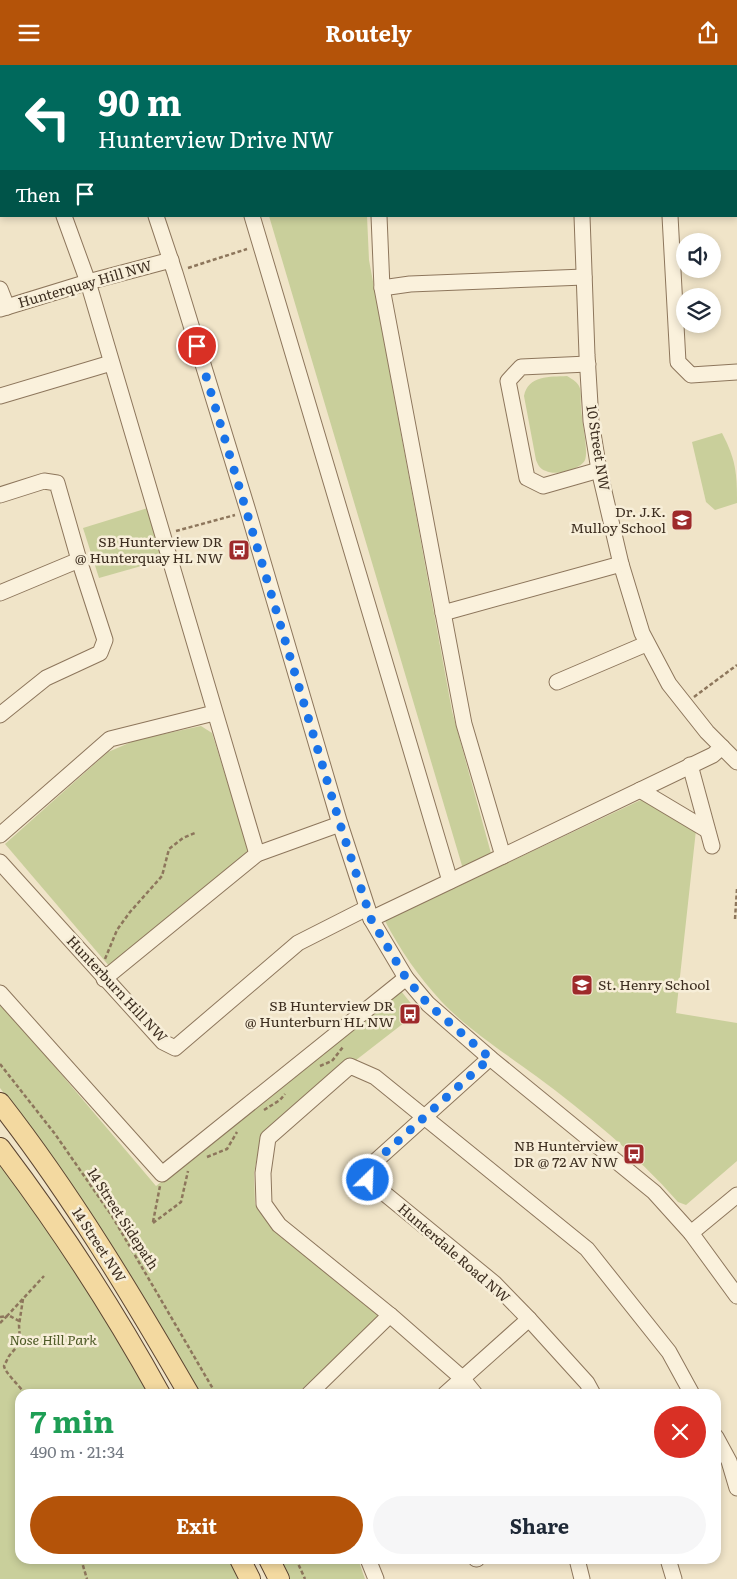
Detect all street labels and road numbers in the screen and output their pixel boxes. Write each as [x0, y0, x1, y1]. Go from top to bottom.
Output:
street label: Hunterquay Hill NW [15, 254, 154, 312]
street label: 10 Street NW [582, 404, 616, 492]
street label: Hunterburn Hill NW [63, 930, 173, 1046]
street label: 14 Street Sidepath [83, 1164, 164, 1273]
street label: Hunterdale Road NW [394, 1198, 515, 1307]
street label: 14 Street NW [68, 1203, 132, 1286]

